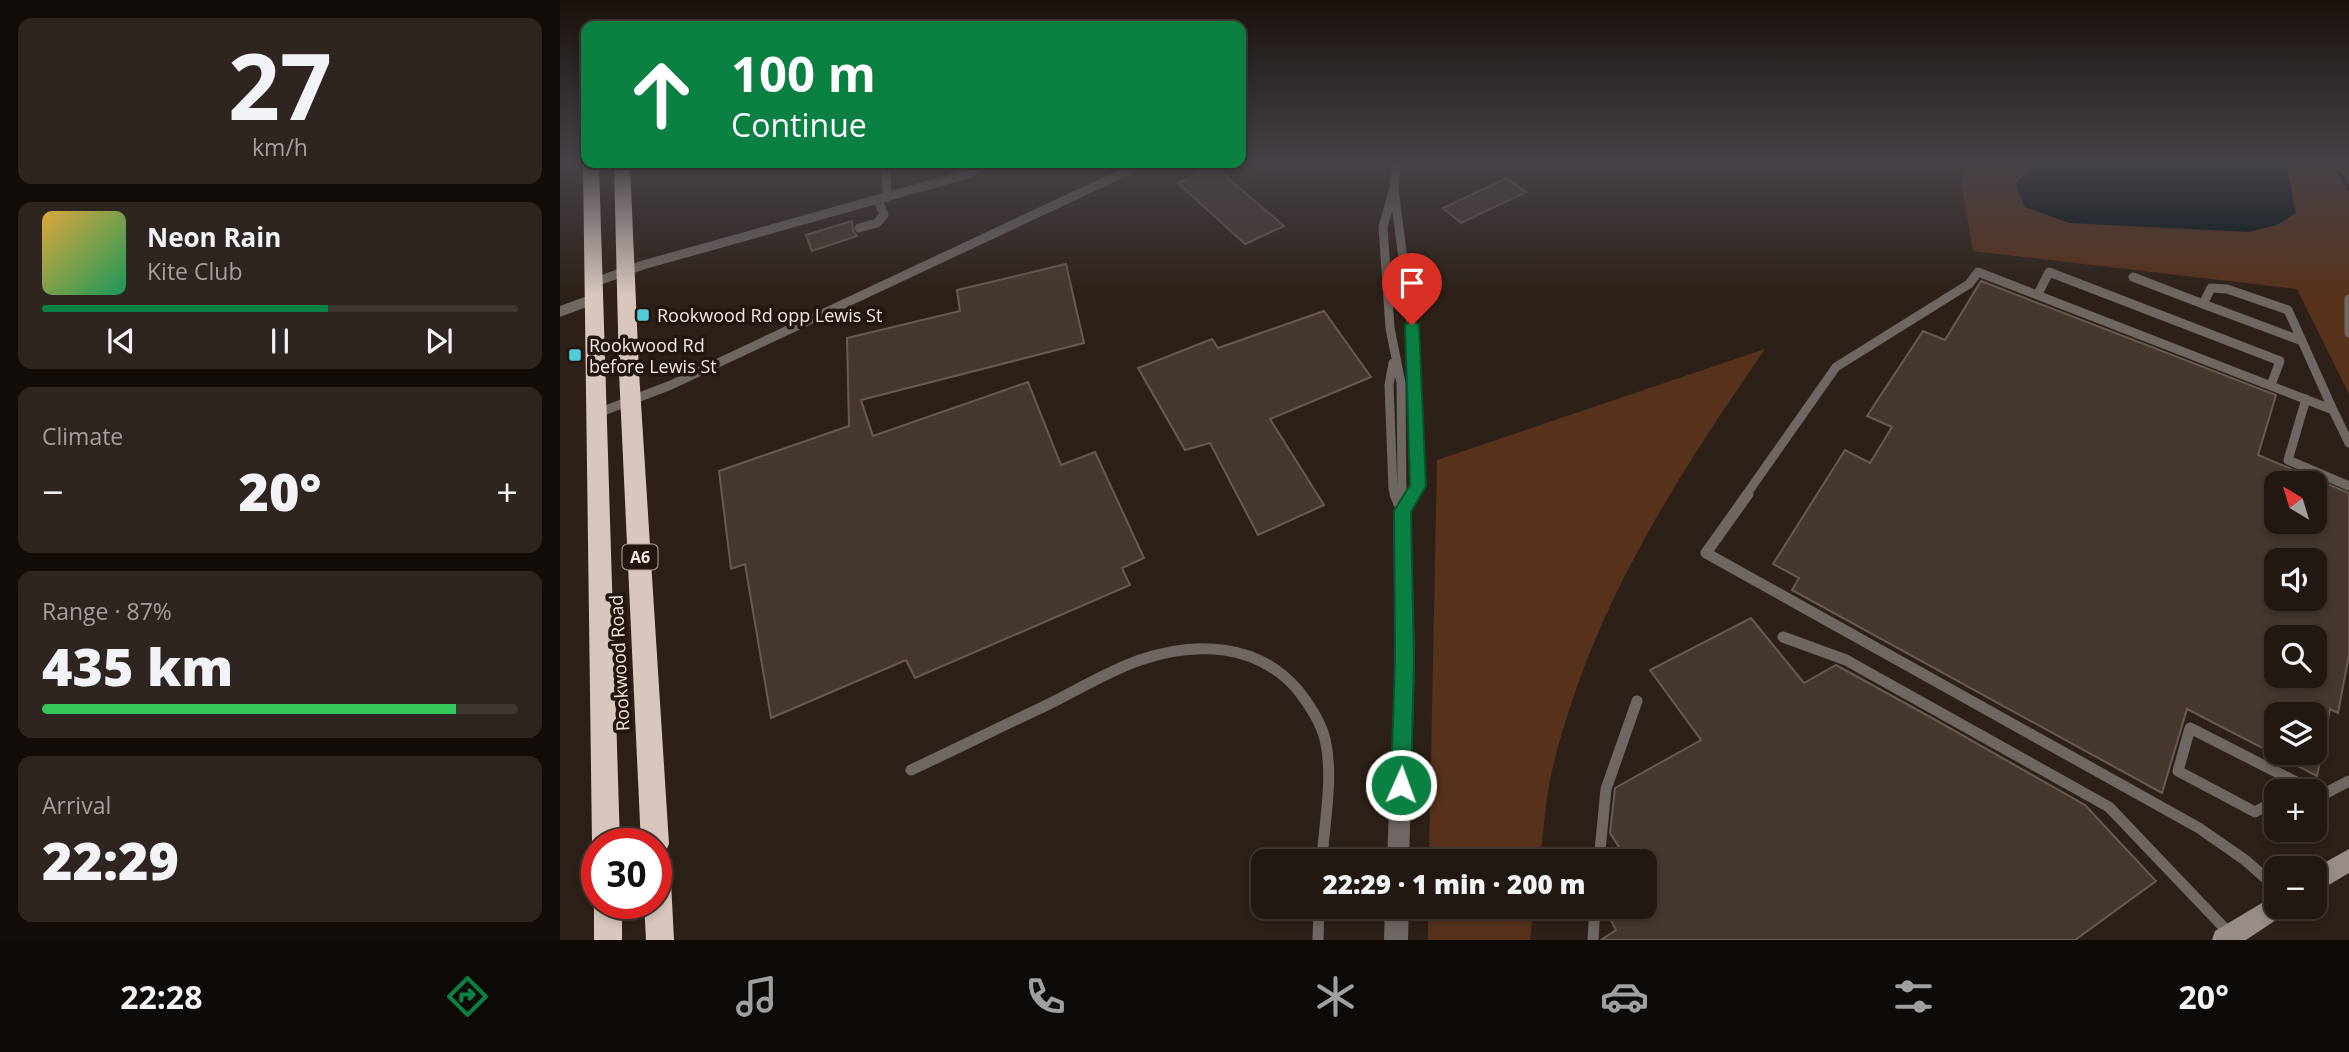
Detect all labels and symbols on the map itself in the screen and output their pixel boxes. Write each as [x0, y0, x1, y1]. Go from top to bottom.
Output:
pin [1382, 253, 1442, 325]
place label: Rookwood Rd opp Lewis St [657, 303, 882, 327]
marker: Rookwood Rd opp Lewis St [635, 307, 651, 323]
place label: Rookwood Rd before Lewis St [589, 333, 717, 378]
marker: Rookwood Rd before Lewis St [567, 347, 583, 363]
north arrow [2264, 471, 2328, 534]
road number: A6 [622, 544, 658, 570]
street label: Rookwood Road [603, 594, 635, 732]
position arrow [1364, 748, 1438, 822]
speed limit sign: 30 [581, 828, 672, 919]

